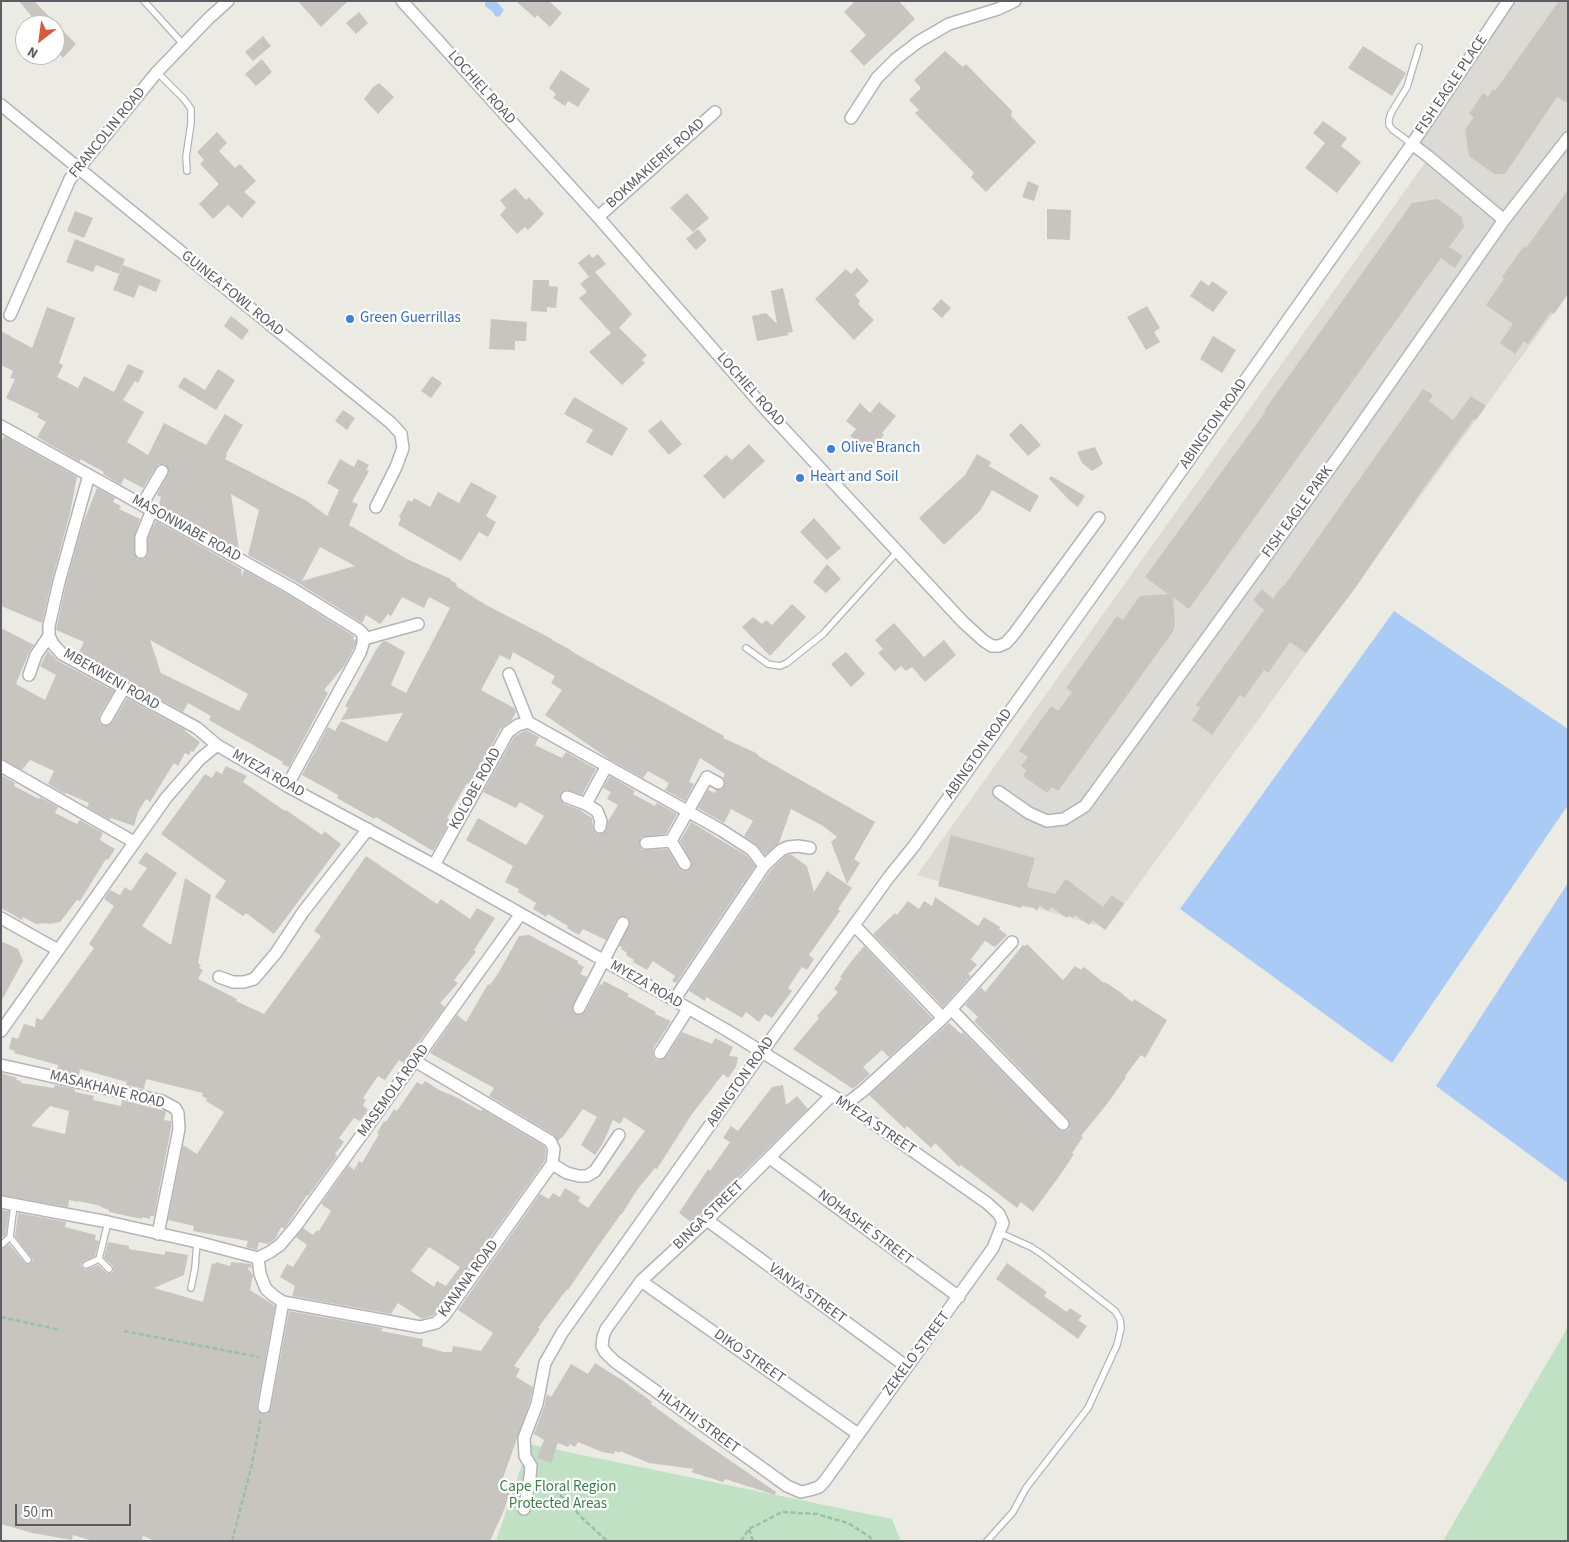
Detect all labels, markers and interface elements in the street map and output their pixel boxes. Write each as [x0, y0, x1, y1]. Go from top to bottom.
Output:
north arrow [15, 15, 65, 65]
street label: FISH EAGLE PLACE [1412, 32, 1492, 138]
text: N [24, 41, 42, 63]
street label: LOCHIEL ROAD [443, 47, 519, 129]
street label: FRANCOLIN ROAD [66, 84, 150, 182]
street label: BOKMAKIERIE ROAD [603, 115, 709, 213]
street label: GUINEA FOWL ROAD [177, 247, 287, 341]
place label: Green Guerrillas [360, 310, 461, 328]
marker: Green Guerrillas [344, 313, 356, 325]
street label: LOCHIEL ROAD [712, 349, 788, 431]
street label: ABINGTON ROAD [1176, 376, 1252, 472]
place label: Olive Branch [841, 440, 920, 458]
marker: Olive Branch [825, 443, 837, 455]
street label: FISH EAGLE PARK [1259, 463, 1337, 561]
place label: Heart and Soil [810, 469, 899, 487]
marker: Heart and Soil [794, 472, 806, 484]
street label: MASONWABE ROAD [128, 492, 244, 566]
street label: MBEKWENI ROAD [60, 645, 162, 715]
street label: ABINGTON ROAD [941, 706, 1017, 802]
street label: KOLOBE ROAD [446, 745, 506, 833]
street label: MYEZA ROAD [229, 746, 307, 802]
street label: MYEZA ROAD [607, 957, 685, 1013]
street label: ABINGTON ROAD [703, 1034, 779, 1130]
street label: MASEMOLA ROAD [354, 1041, 434, 1141]
street label: MASAKHANE ROAD [48, 1067, 166, 1113]
street label: MYEZA STREET [831, 1092, 919, 1160]
street label: BINGA STREET [670, 1178, 748, 1254]
street label: NOHASHE STREET [814, 1186, 916, 1270]
street label: KANANA ROAD [435, 1237, 503, 1321]
street label: VANYA STREET [765, 1260, 849, 1328]
street label: ZEKELO STREET [880, 1308, 954, 1400]
street label: DIKO STREET [710, 1326, 788, 1388]
street label: HLATHI STREET [653, 1386, 743, 1458]
park label: Cape Floral Region Protected Areas [500, 1479, 616, 1514]
scale bar [18, 1494, 134, 1526]
text: 50 m [23, 1502, 53, 1523]

